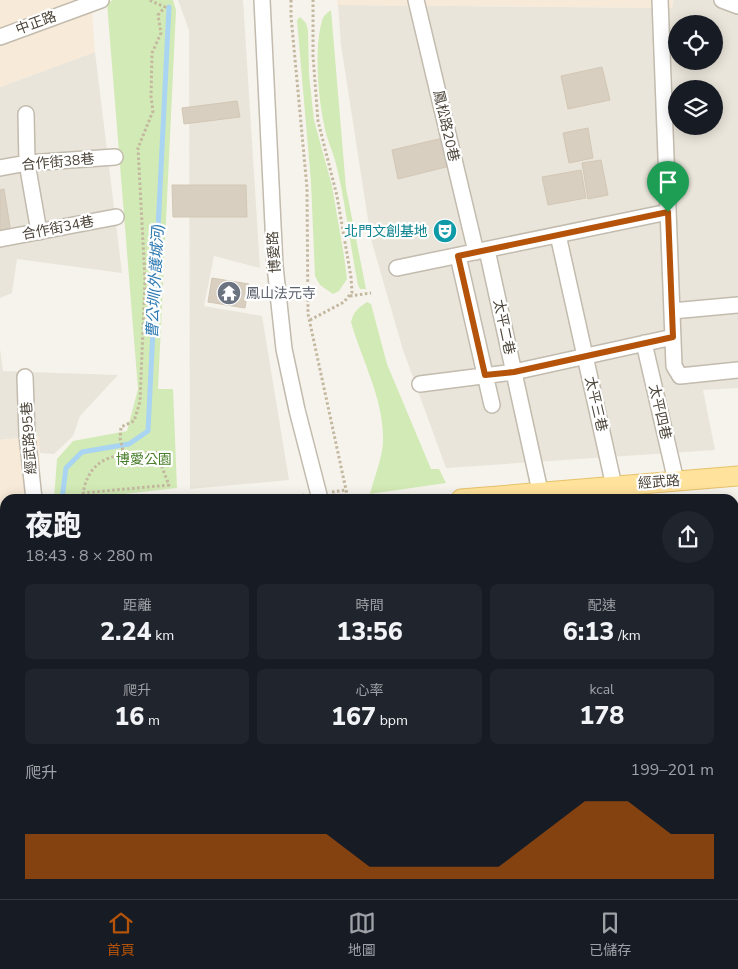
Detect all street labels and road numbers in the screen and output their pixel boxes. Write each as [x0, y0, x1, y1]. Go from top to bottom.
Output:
street label: 中正路 [13, 7, 59, 39]
street label: 鳳松路20巷 [429, 88, 463, 164]
street label: 合作街38巷 [21, 149, 95, 175]
street label: 合作街34巷 [20, 212, 96, 244]
street label: 博愛路 [263, 230, 285, 274]
street label: 太平二巷 [489, 298, 519, 356]
street label: 太平三巷 [580, 375, 612, 433]
street label: 太平四巷 [644, 383, 676, 441]
street label: 經武路95巷 [17, 401, 41, 475]
street label: 經武路 [637, 471, 681, 493]

